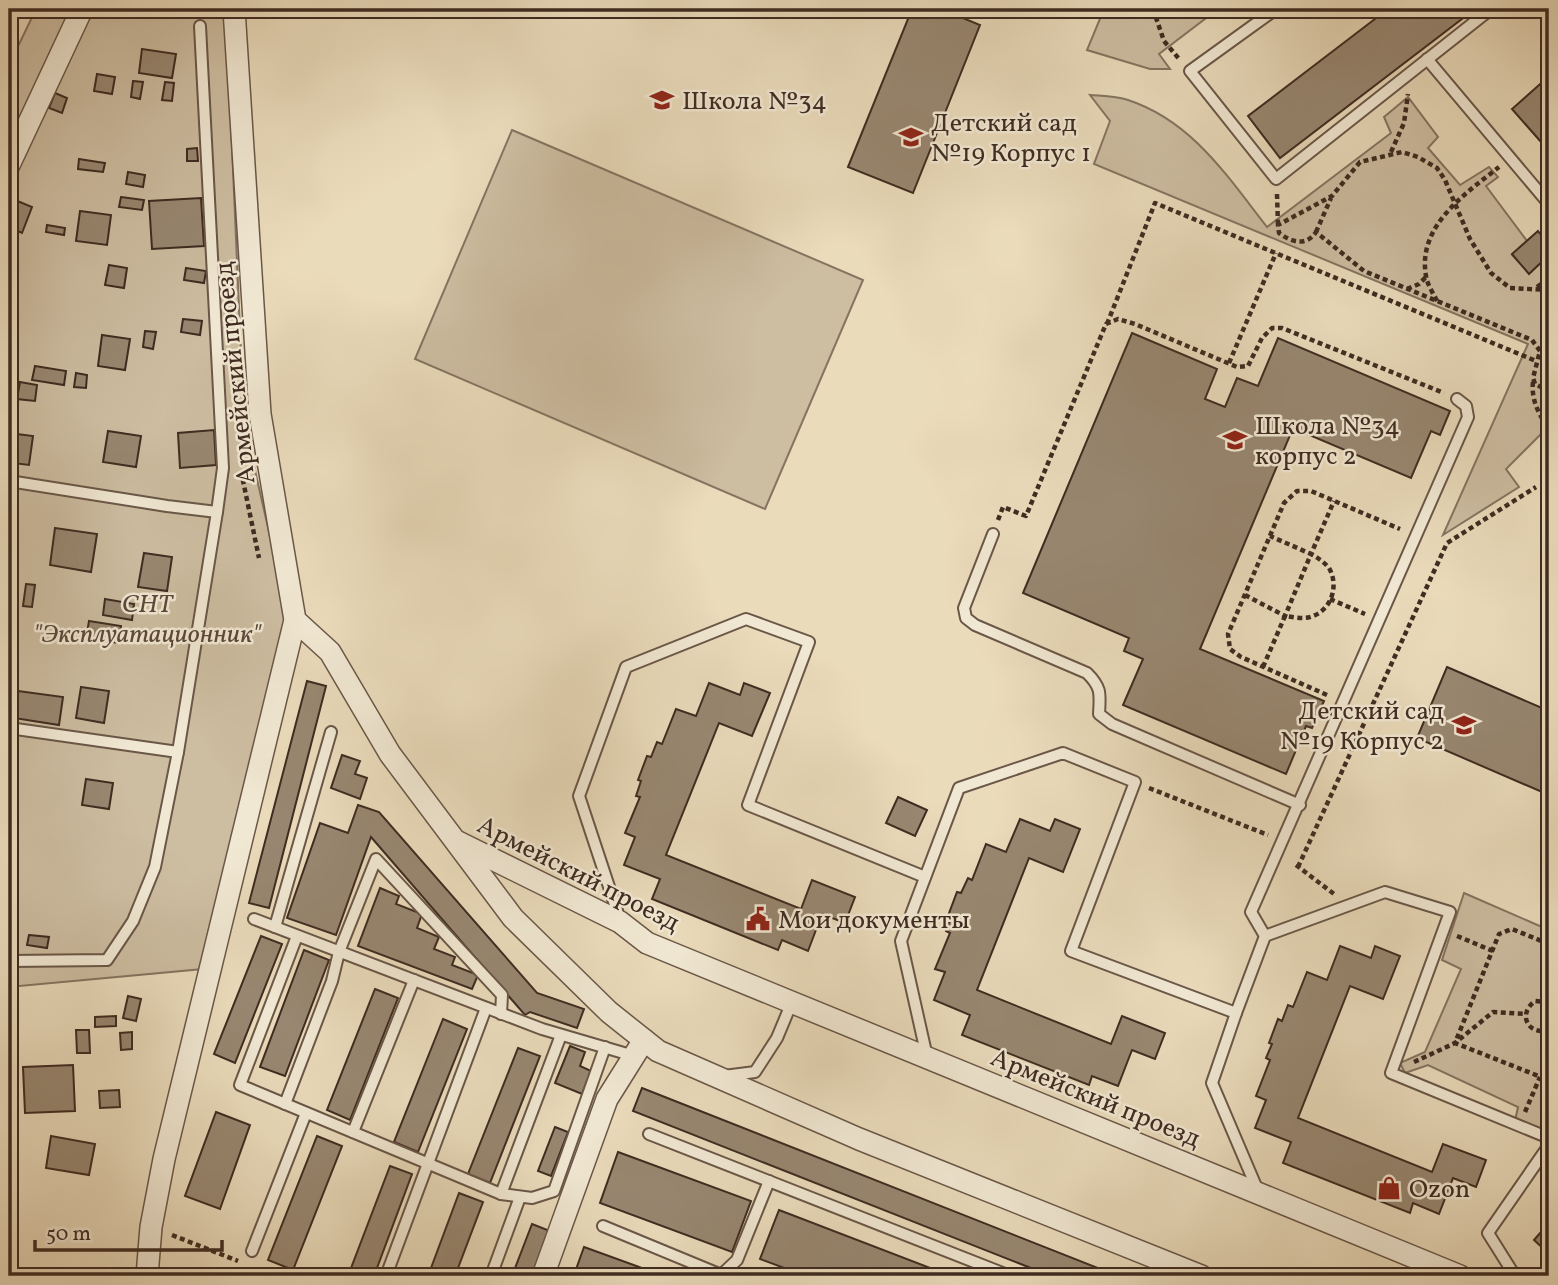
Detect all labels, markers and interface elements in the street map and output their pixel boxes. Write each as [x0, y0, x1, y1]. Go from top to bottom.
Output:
place label: Школа №34 [682, 84, 827, 120]
school or university icon: Школа №34 [648, 86, 676, 114]
place label: Детский сад №19 Корпус 1 [931, 106, 1091, 172]
school or university icon: Детский сад №19 Корпус 1 [897, 123, 925, 151]
street label: Армейский проезд [206, 260, 266, 486]
place label: Школа №34 корпус 2 [1255, 409, 1400, 475]
school or university icon: Школа №34 корпус 2 [1221, 426, 1249, 454]
park label: СНТ "Эксплуатационник" [33, 587, 262, 653]
place label: Детский сад №19 Корпус 2 [1280, 694, 1444, 760]
school or university icon: Детский сад №19 Корпус 2 [1450, 711, 1478, 739]
street label: Армейский проезд [470, 808, 686, 942]
place label: Мои документы [778, 903, 970, 939]
public building icon: Мои документы [744, 905, 772, 933]
street label: Армейский проезд [985, 1040, 1206, 1157]
place label: Ozon [1409, 1172, 1470, 1208]
shop icon: Ozon [1375, 1174, 1403, 1202]
scale bar [35, 1208, 222, 1252]
text: 50 m [46, 1220, 91, 1249]

